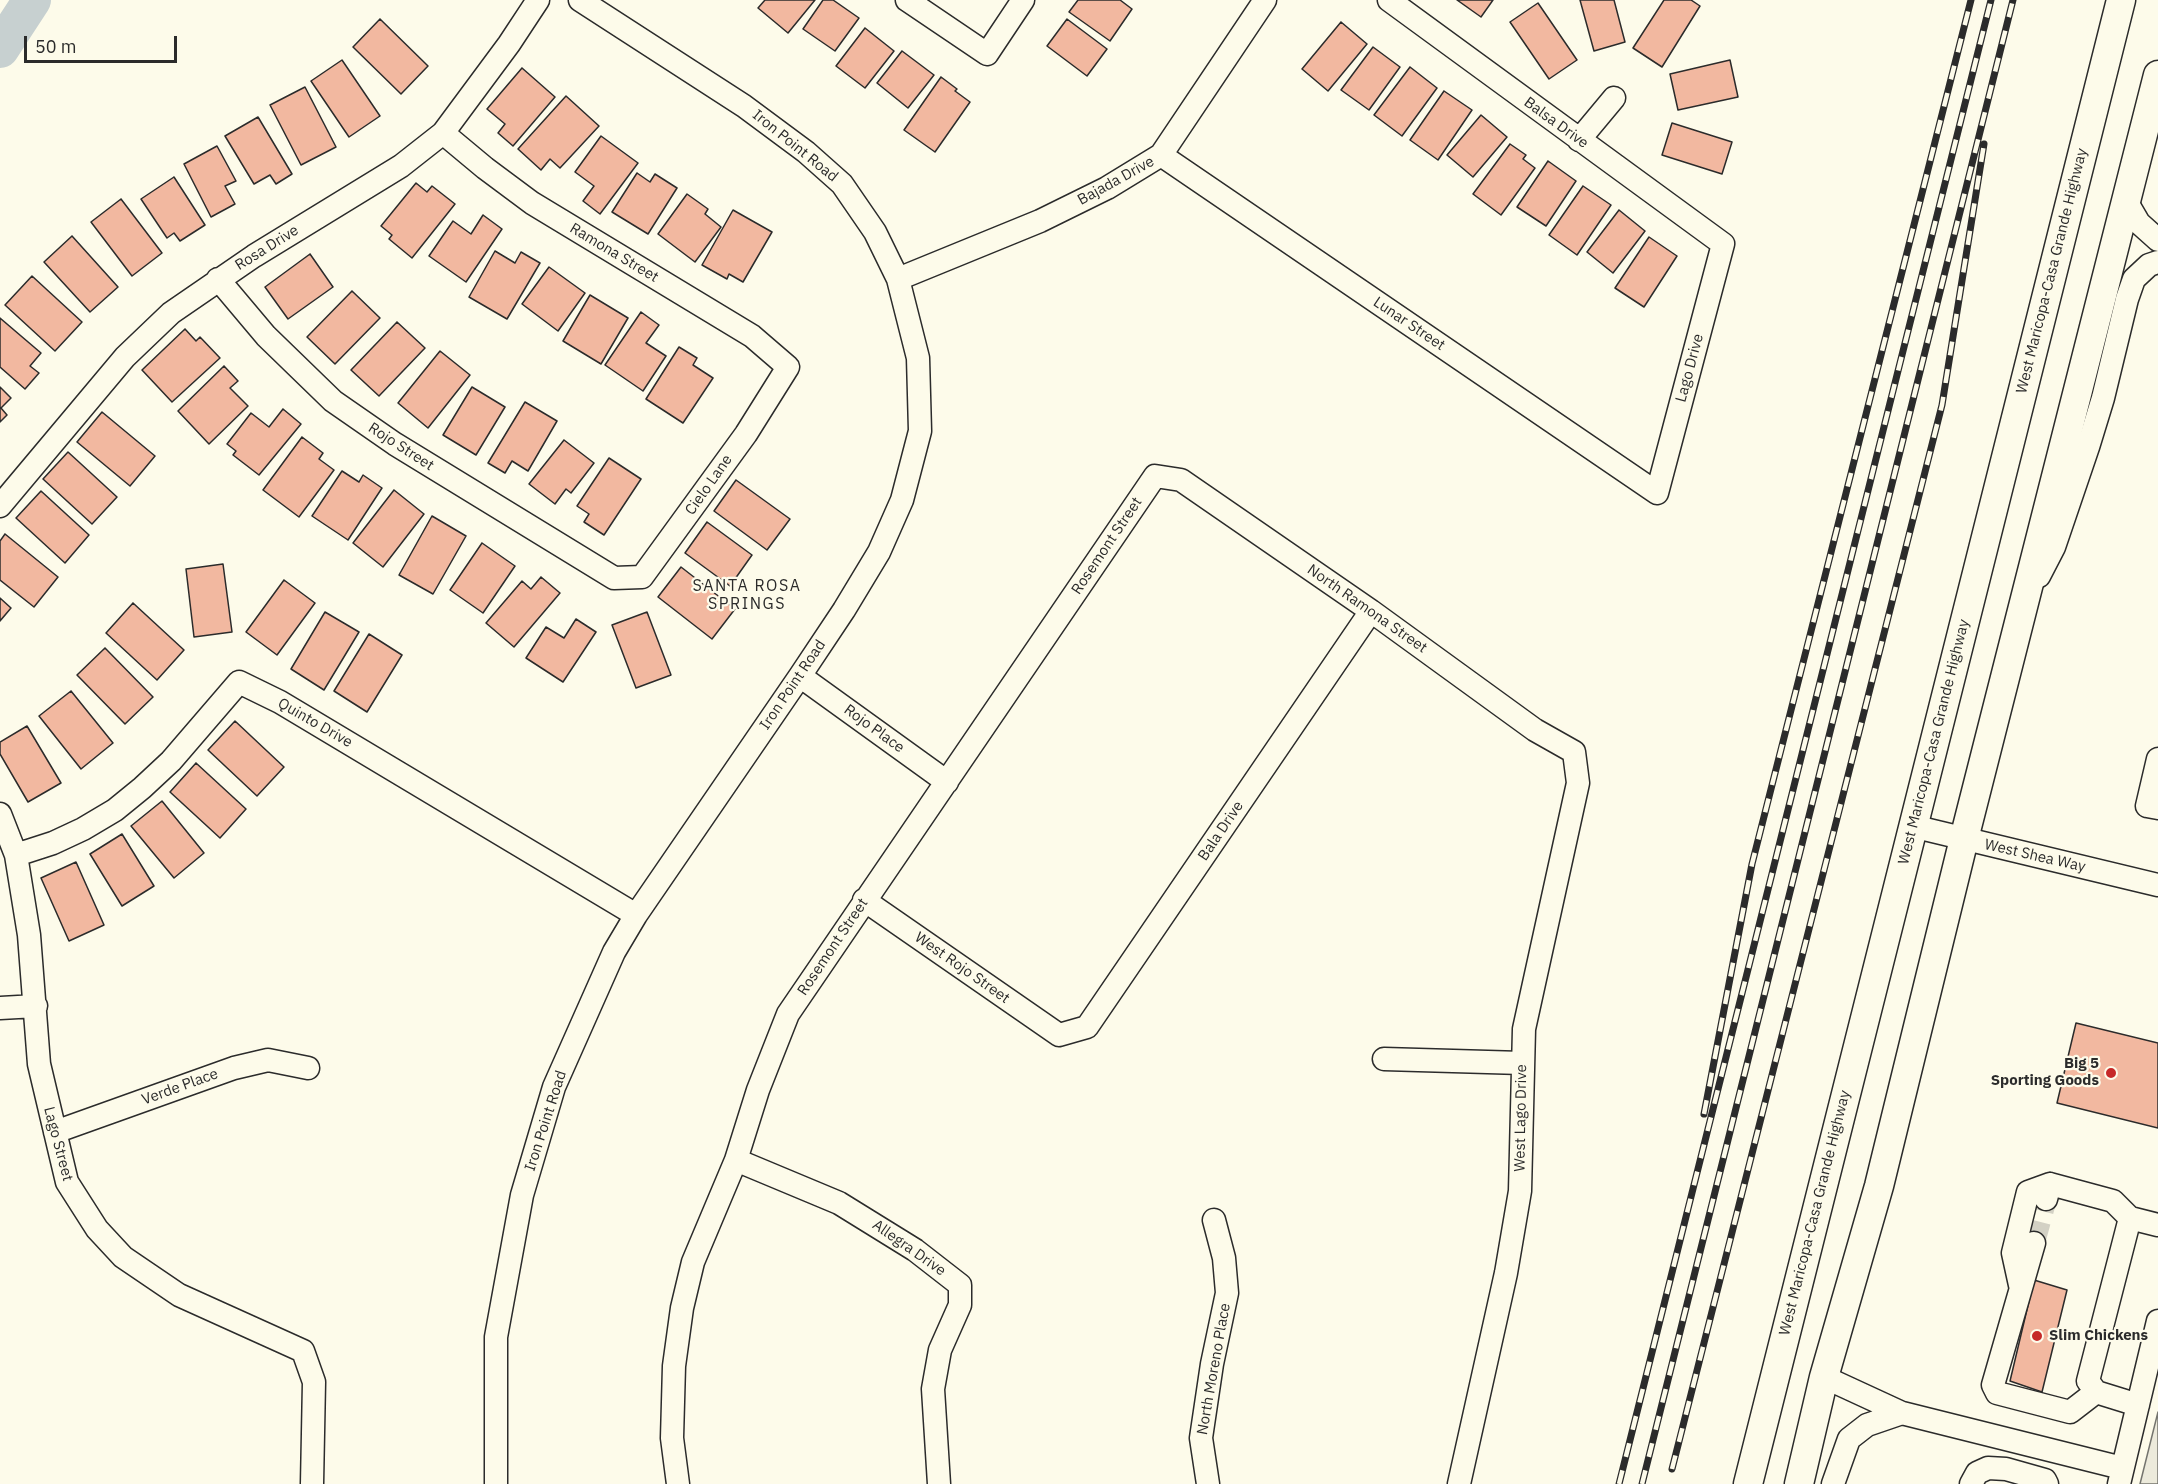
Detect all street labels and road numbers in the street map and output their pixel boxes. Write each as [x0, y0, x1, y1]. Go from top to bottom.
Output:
street label: Balsa Drive [1520, 94, 1592, 152]
street label: Iron Point Road [749, 106, 841, 186]
street label: West Maricopa-Casa Grande Highway [2013, 147, 2091, 395]
street label: Bajada Drive [1075, 153, 1157, 209]
street label: Ramona Street [566, 219, 662, 287]
street label: Rosa Drive [232, 221, 302, 275]
street label: Lunar Street [1370, 293, 1448, 355]
street label: Lago Drive [1672, 332, 1708, 404]
street label: Rojo Street [365, 419, 437, 475]
street label: Cielo Lane [682, 451, 736, 519]
street label: Rosemont Street [1068, 494, 1146, 598]
street label: North Ramona Street [1304, 561, 1430, 657]
street label: West Maricopa-Casa Grande Highway [1895, 618, 1973, 866]
street label: Iron Point Road [756, 637, 830, 733]
street label: Quinto Drive [274, 694, 356, 752]
street label: Rojo Place [840, 701, 908, 757]
street label: Bala Drive [1194, 798, 1248, 864]
street label: West Shea Way [1983, 836, 2087, 876]
street label: Rosemont Street [794, 895, 872, 999]
street label: West Rojo Street [911, 929, 1013, 1007]
street label: West Lago Drive [1511, 1064, 1531, 1172]
street label: Verde Place [139, 1065, 221, 1109]
street label: Iron Point Road [521, 1068, 571, 1174]
street label: West Maricopa-Casa Grande Highway [1776, 1089, 1854, 1337]
street label: Lago Street [39, 1105, 77, 1183]
street label: Allegra Drive [869, 1216, 949, 1280]
street label: North Moreno Place [1194, 1302, 1234, 1436]

